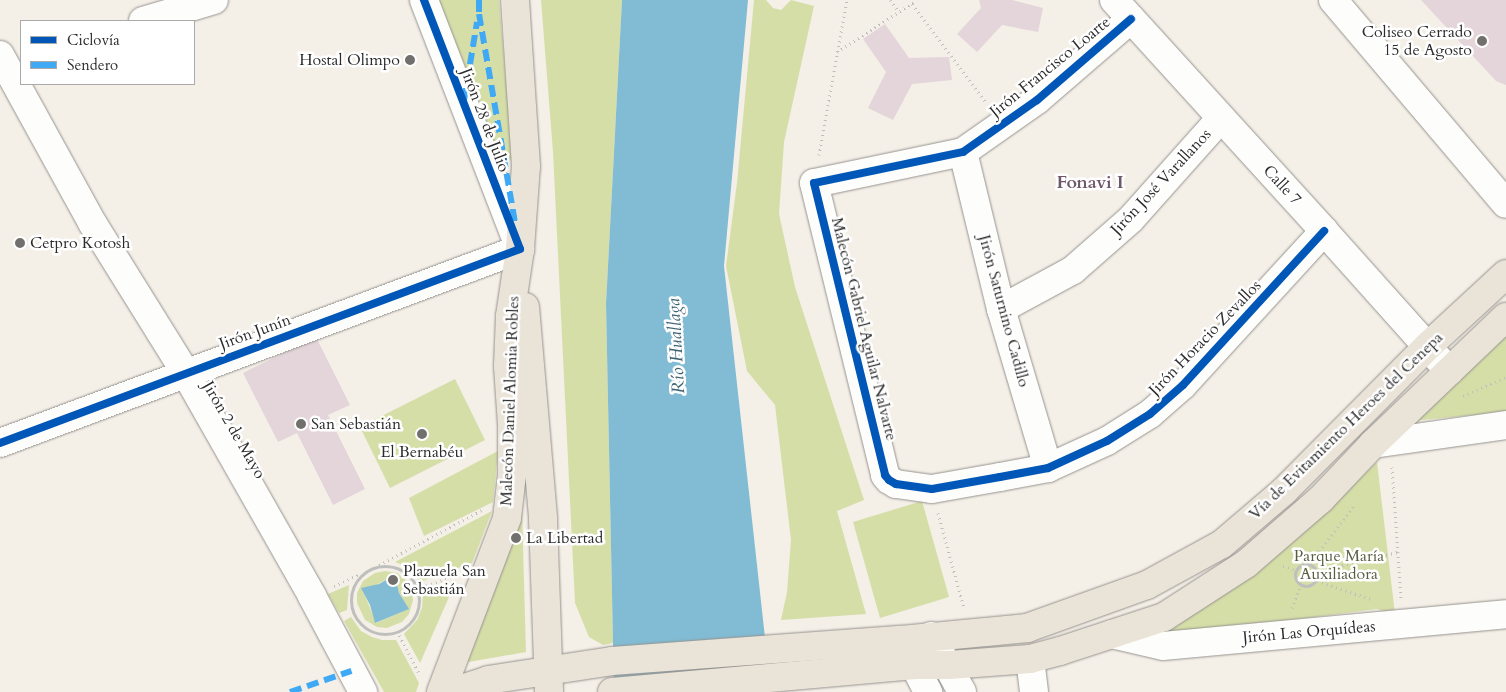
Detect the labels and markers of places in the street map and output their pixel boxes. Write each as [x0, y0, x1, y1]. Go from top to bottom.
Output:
place label: Coliseo Cerrado 15 de Agosto [1362, 22, 1472, 60]
marker: Coliseo Cerrado 15 de Agosto [1476, 35, 1488, 47]
place label: Hostal Olimpo [299, 50, 400, 70]
marker: Hostal Olimpo [404, 54, 416, 66]
place label: Cetpro Kotosh [30, 233, 130, 253]
marker: Cetpro Kotosh [14, 237, 26, 249]
place label: San Sebastián [311, 414, 401, 434]
marker: San Sebastián [295, 418, 307, 430]
marker: El Bernabéu [416, 428, 428, 440]
place label: El Bernabéu [381, 442, 463, 462]
place label: La Libertad [526, 528, 603, 548]
marker: La Libertad [510, 532, 522, 544]
place label: Plazuela San Sebastián [403, 561, 486, 599]
marker: Plazuela San Sebastián [387, 574, 399, 586]

